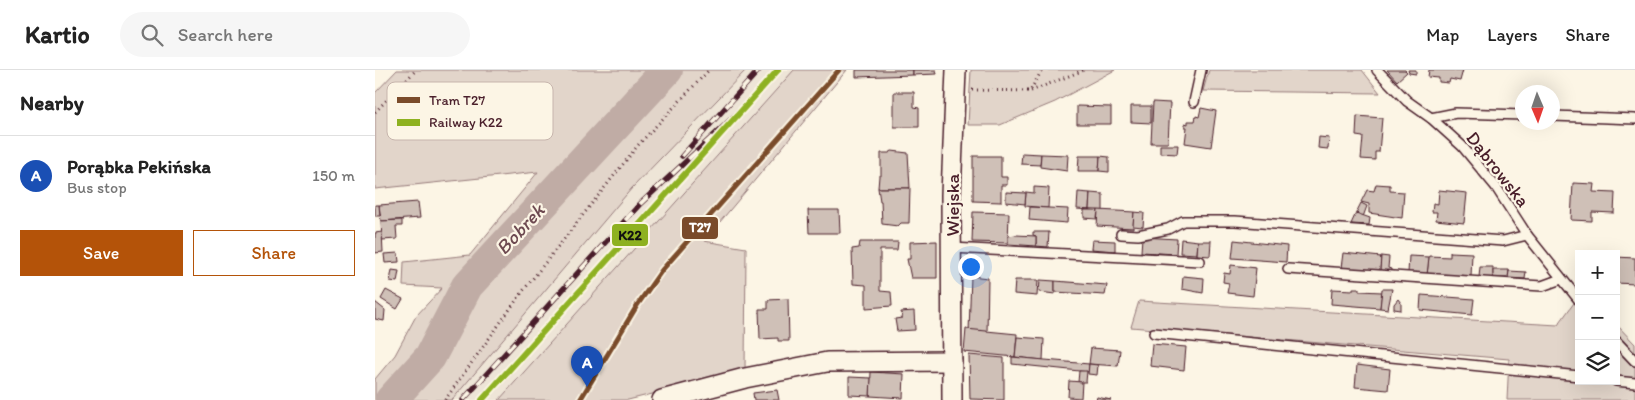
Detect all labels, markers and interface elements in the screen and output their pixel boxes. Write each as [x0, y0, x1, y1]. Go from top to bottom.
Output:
search box [120, 12, 470, 57]
text: Kartio [25, 20, 90, 49]
icon: search [138, 21, 166, 49]
text: Search here [178, 23, 273, 46]
text: Map [1426, 24, 1459, 46]
text: Layers [1487, 24, 1537, 46]
text: Share [1565, 24, 1610, 46]
legend [387, 82, 553, 140]
north arrow [1515, 85, 1560, 130]
text: Nearby [20, 90, 84, 115]
text: Tram T27 [429, 92, 485, 109]
text: Railway K22 [429, 114, 503, 131]
street label: Dąbrowska [1461, 127, 1535, 211]
text: Porąbka Pekińska [67, 155, 211, 178]
text: A [31, 166, 41, 185]
text: 150 m [312, 166, 355, 185]
street label: Wiejska [941, 173, 964, 236]
text: Bus stop [67, 178, 127, 197]
water label: Bobrek [490, 197, 551, 259]
line badge: T27 [681, 216, 719, 240]
text: T27 [688, 219, 711, 236]
line badge: K22 [611, 223, 649, 247]
text: K22 [618, 227, 642, 244]
button: Save [20, 230, 183, 276]
button: Share [193, 230, 355, 276]
map controls [1575, 250, 1620, 385]
button: + [1575, 250, 1620, 295]
your location [958, 254, 984, 280]
button: − [1575, 295, 1620, 340]
button: layers [1575, 340, 1620, 385]
pin: A [571, 346, 603, 387]

